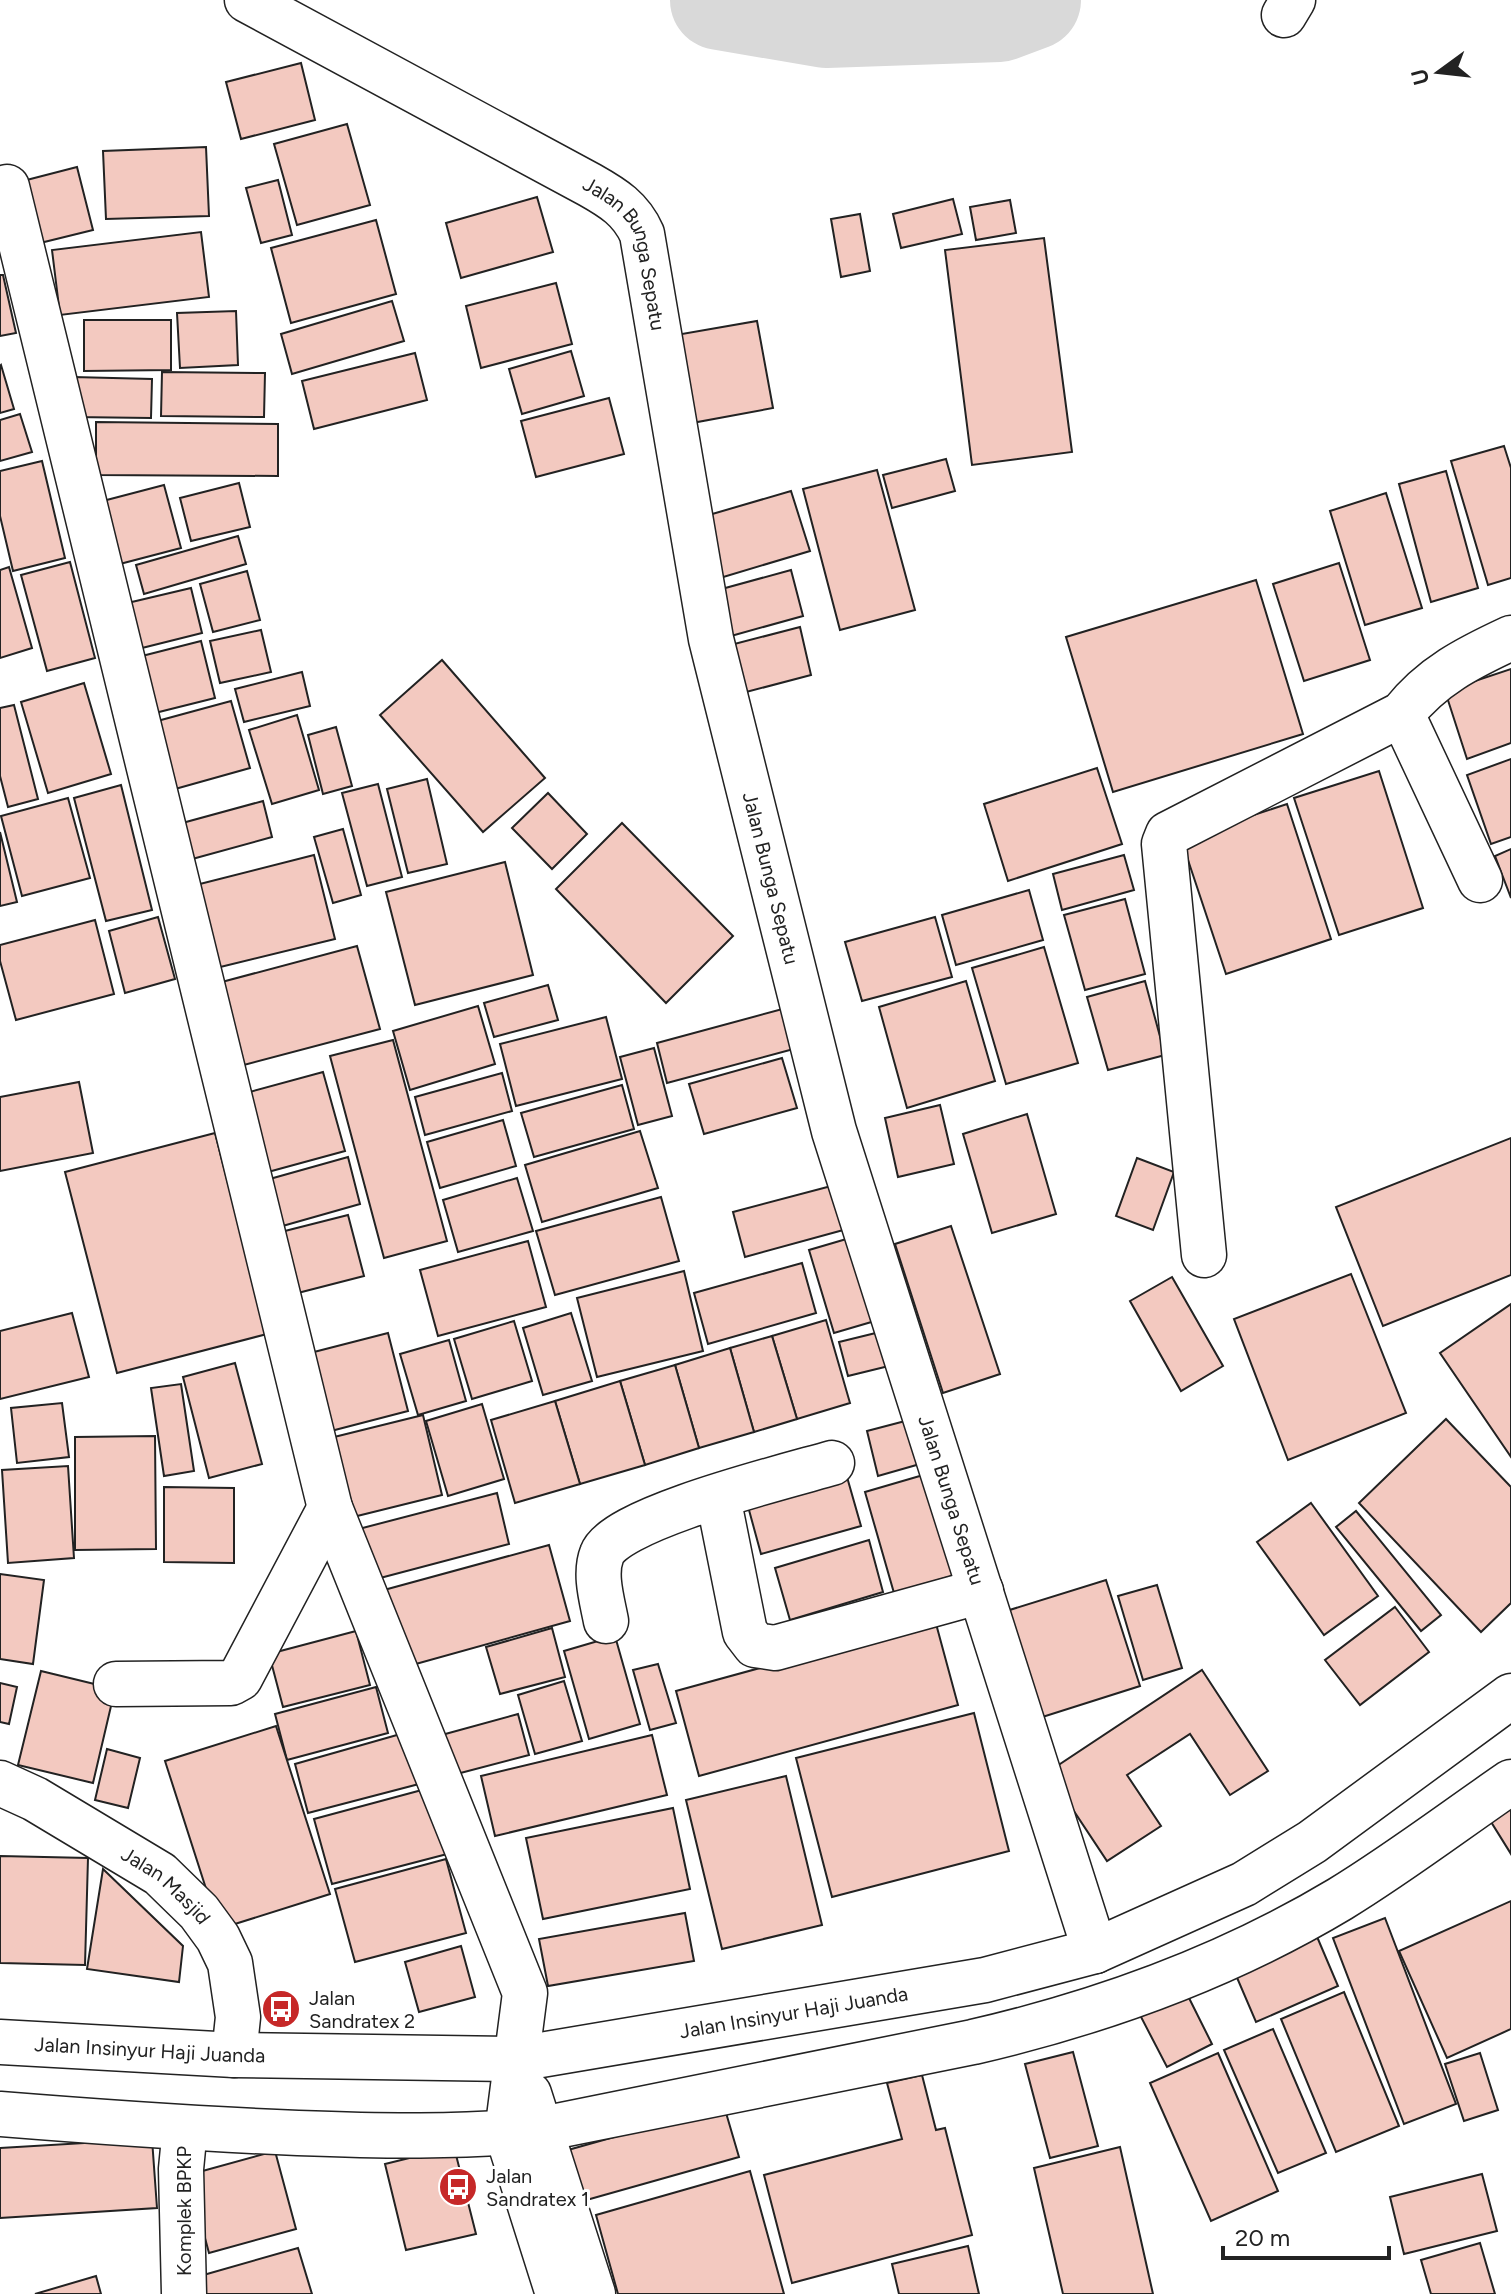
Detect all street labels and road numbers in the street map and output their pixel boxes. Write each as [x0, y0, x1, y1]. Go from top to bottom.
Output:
street label: Jalan Bunga Sepatu [579, 172, 670, 332]
street label: Jalan Bunga Sepatu [738, 790, 804, 967]
street label: Jalan Bunga Sepatu [913, 1412, 990, 1588]
street label: Jalan Masjid [117, 1842, 216, 1929]
street label: Jalan Insinyur Haji Juanda [678, 1981, 910, 2043]
street label: Jalan Insinyur Haji Juanda [34, 2032, 265, 2067]
street label: Komplek BPKP [172, 2146, 196, 2276]

